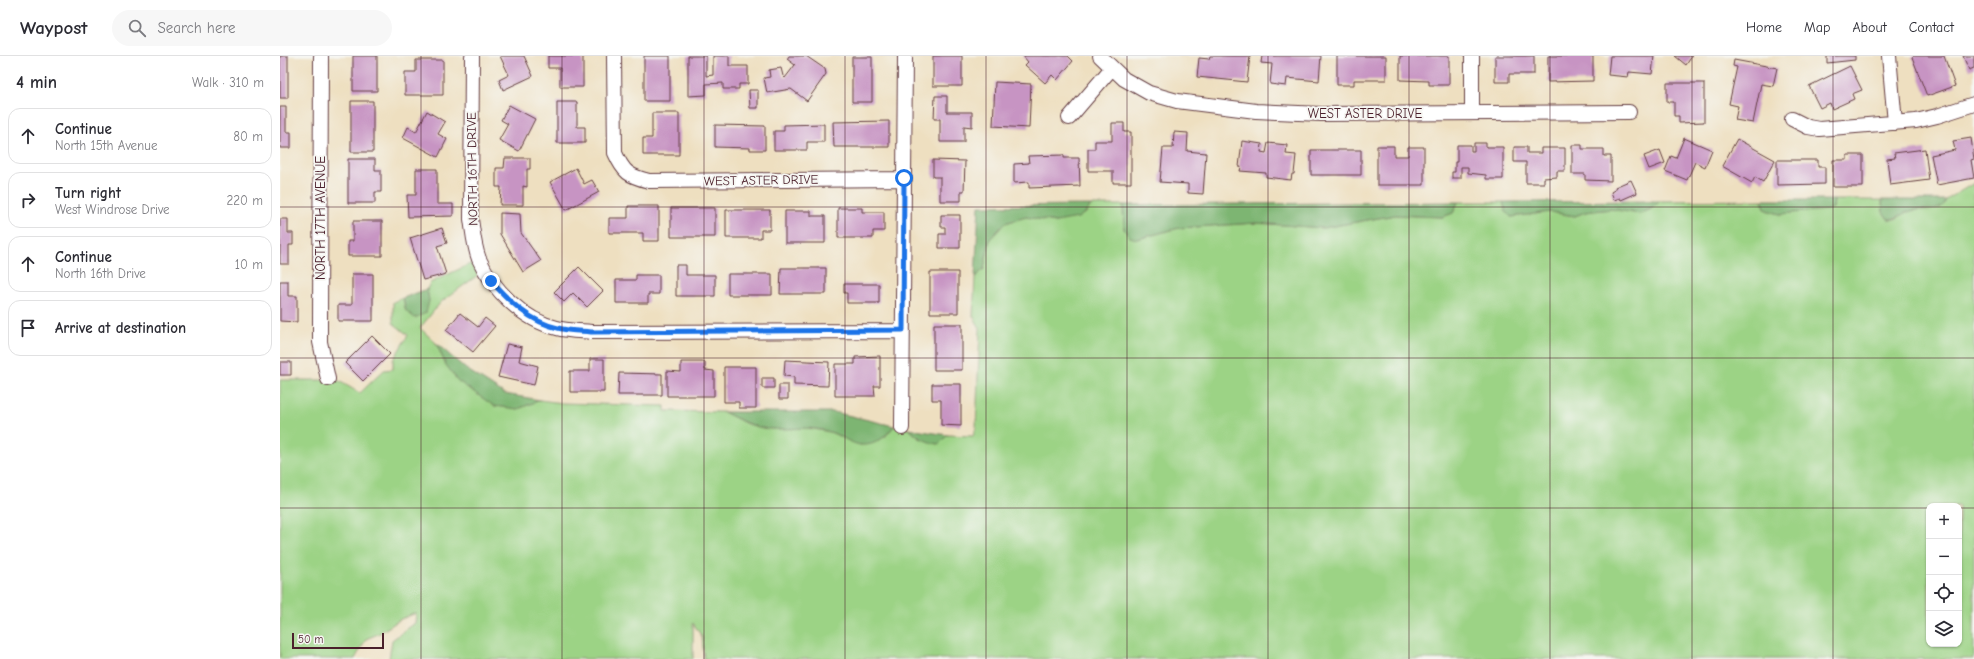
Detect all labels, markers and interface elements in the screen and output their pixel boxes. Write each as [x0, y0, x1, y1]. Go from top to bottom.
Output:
search box [112, 10, 392, 46]
text: Waypost [20, 17, 88, 39]
icon: search [126, 17, 148, 39]
text: Search here [158, 19, 236, 37]
text: Home [1746, 19, 1782, 36]
text: Map [1804, 19, 1830, 36]
text: About [1852, 19, 1887, 36]
text: Contact [1909, 19, 1954, 36]
text: 4 min [16, 73, 57, 92]
text: Walk · 310 m [192, 75, 264, 90]
street label: WEST ASTER DRIVE [1308, 106, 1423, 121]
street label: NORTH 16TH DRIVE [464, 112, 480, 226]
text: Continue [55, 120, 112, 138]
icon: ahead [17, 125, 39, 147]
text: 80 m [233, 129, 263, 144]
text: North 15th Avenue [55, 138, 157, 153]
street label: NORTH 17TH AVENUE [313, 156, 328, 280]
route start [895, 169, 913, 187]
street label: WEST ASTER DRIVE [704, 171, 819, 188]
text: Turn right [55, 184, 121, 202]
icon: right [17, 189, 39, 211]
text: 220 m [226, 193, 263, 208]
text: West Windrose Drive [55, 202, 170, 217]
text: Continue [55, 248, 112, 266]
icon: ahead [17, 253, 39, 275]
text: 10 m [235, 257, 263, 272]
text: North 16th Drive [55, 266, 146, 281]
route end [482, 272, 500, 290]
icon: arrive [17, 317, 39, 339]
text: Arrive at destination [55, 319, 186, 337]
map controls [1926, 503, 1962, 647]
button: + [1926, 503, 1962, 539]
button: − [1926, 539, 1962, 575]
button: locate [1926, 575, 1962, 611]
button: layers [1926, 611, 1962, 647]
scale bar [292, 631, 384, 650]
text: 50 m [298, 633, 323, 646]

